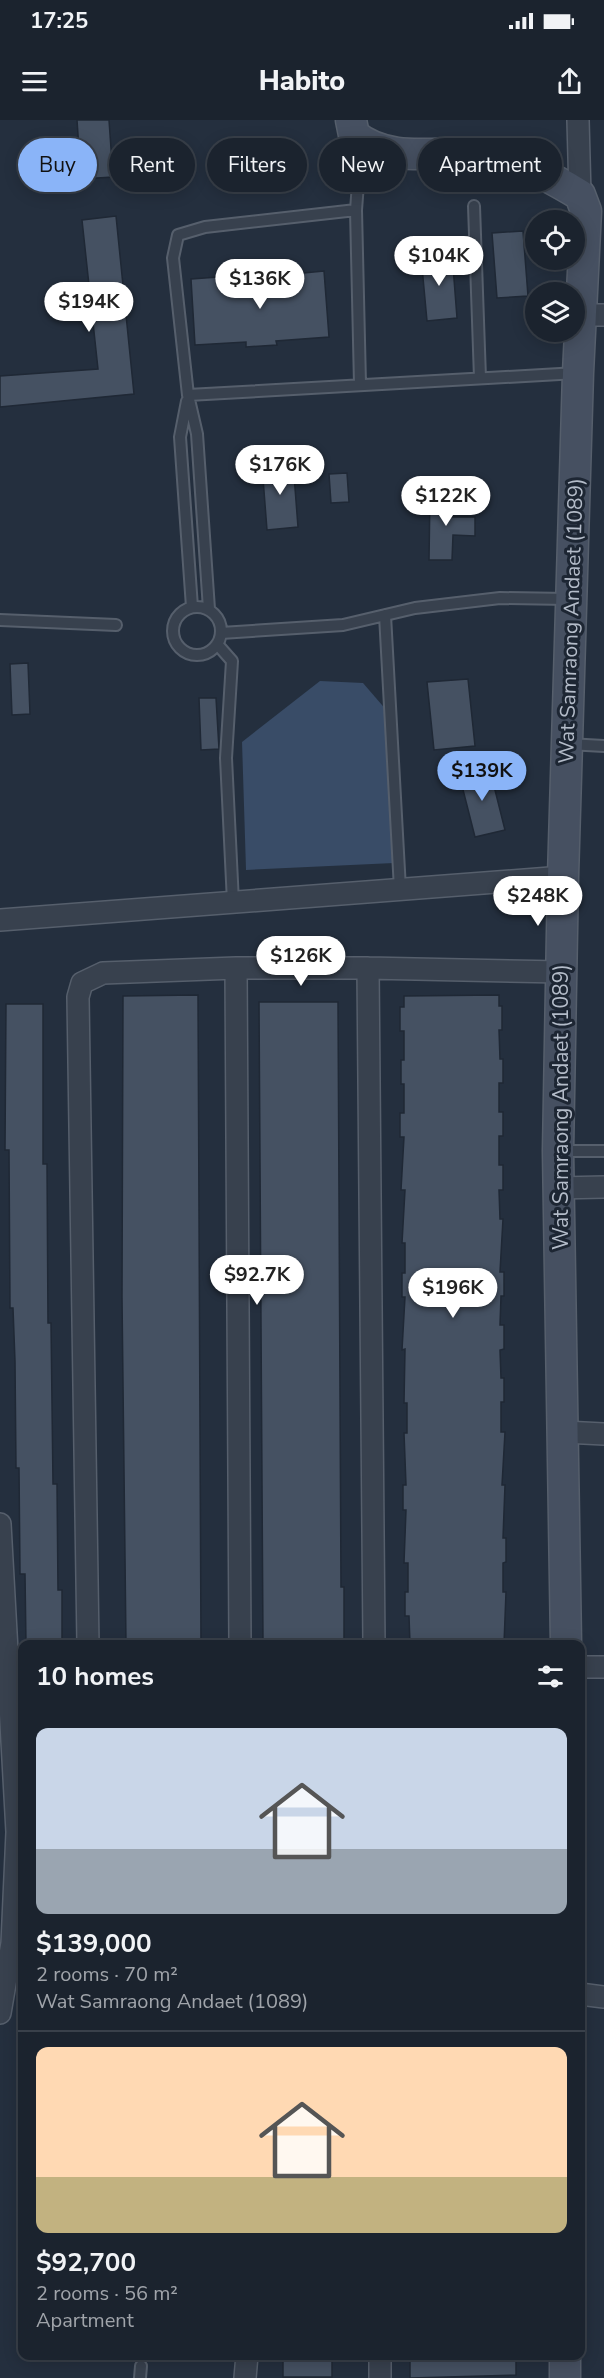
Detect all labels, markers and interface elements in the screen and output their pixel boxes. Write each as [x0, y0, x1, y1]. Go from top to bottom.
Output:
text: 17:25 [30, 6, 88, 36]
text: Habito [259, 63, 345, 100]
icon: menu [18, 65, 51, 98]
icon: share [553, 65, 586, 98]
chip: Buy [18, 138, 97, 192]
chip: Rent [109, 138, 195, 192]
chip: Filters [207, 138, 307, 192]
chip: New [319, 138, 406, 192]
chip: Apartment [418, 138, 562, 192]
map controls [525, 210, 585, 342]
button: locate [525, 210, 585, 270]
pin: $104K [397, 236, 481, 287]
text: $104K [408, 242, 470, 269]
pin: $136K [218, 259, 302, 310]
text: $136K [229, 265, 291, 292]
pin: $194K [47, 282, 131, 333]
button: layers [525, 282, 585, 342]
text: $194K [58, 288, 120, 315]
pin: $176K [238, 445, 322, 496]
text: $176K [249, 451, 311, 478]
pin: $122K [404, 476, 488, 527]
street label: Wat Samraong Andaet (1089) [552, 478, 590, 764]
text: $122K [415, 482, 477, 509]
pin: $139K [440, 751, 524, 802]
text: $139K [451, 757, 513, 784]
pin: $248K [496, 876, 580, 927]
text: $248K [507, 882, 569, 909]
pin: $126K [259, 936, 343, 987]
text: $126K [270, 942, 332, 969]
street label: Wat Samraong Andaet (1089) [547, 964, 575, 1250]
pin: $92.7K [208, 1255, 306, 1306]
text: $92.7K [224, 1261, 290, 1288]
pin: $196K [411, 1268, 495, 1319]
text: $196K [422, 1274, 484, 1301]
text: 10 homes [36, 1659, 154, 1694]
icon: filters [534, 1660, 567, 1693]
icon: home [248, 1767, 356, 1875]
text: $139,000 [36, 1926, 152, 1961]
text: 2 rooms · 70 m² [36, 1961, 178, 1988]
text: Wat Samraong Andaet (1089) [36, 1988, 308, 2015]
icon: home [248, 2086, 356, 2194]
text: $92,700 [36, 2245, 136, 2280]
text: 2 rooms · 56 m² [36, 2280, 178, 2307]
text: Apartment [36, 2307, 134, 2334]

